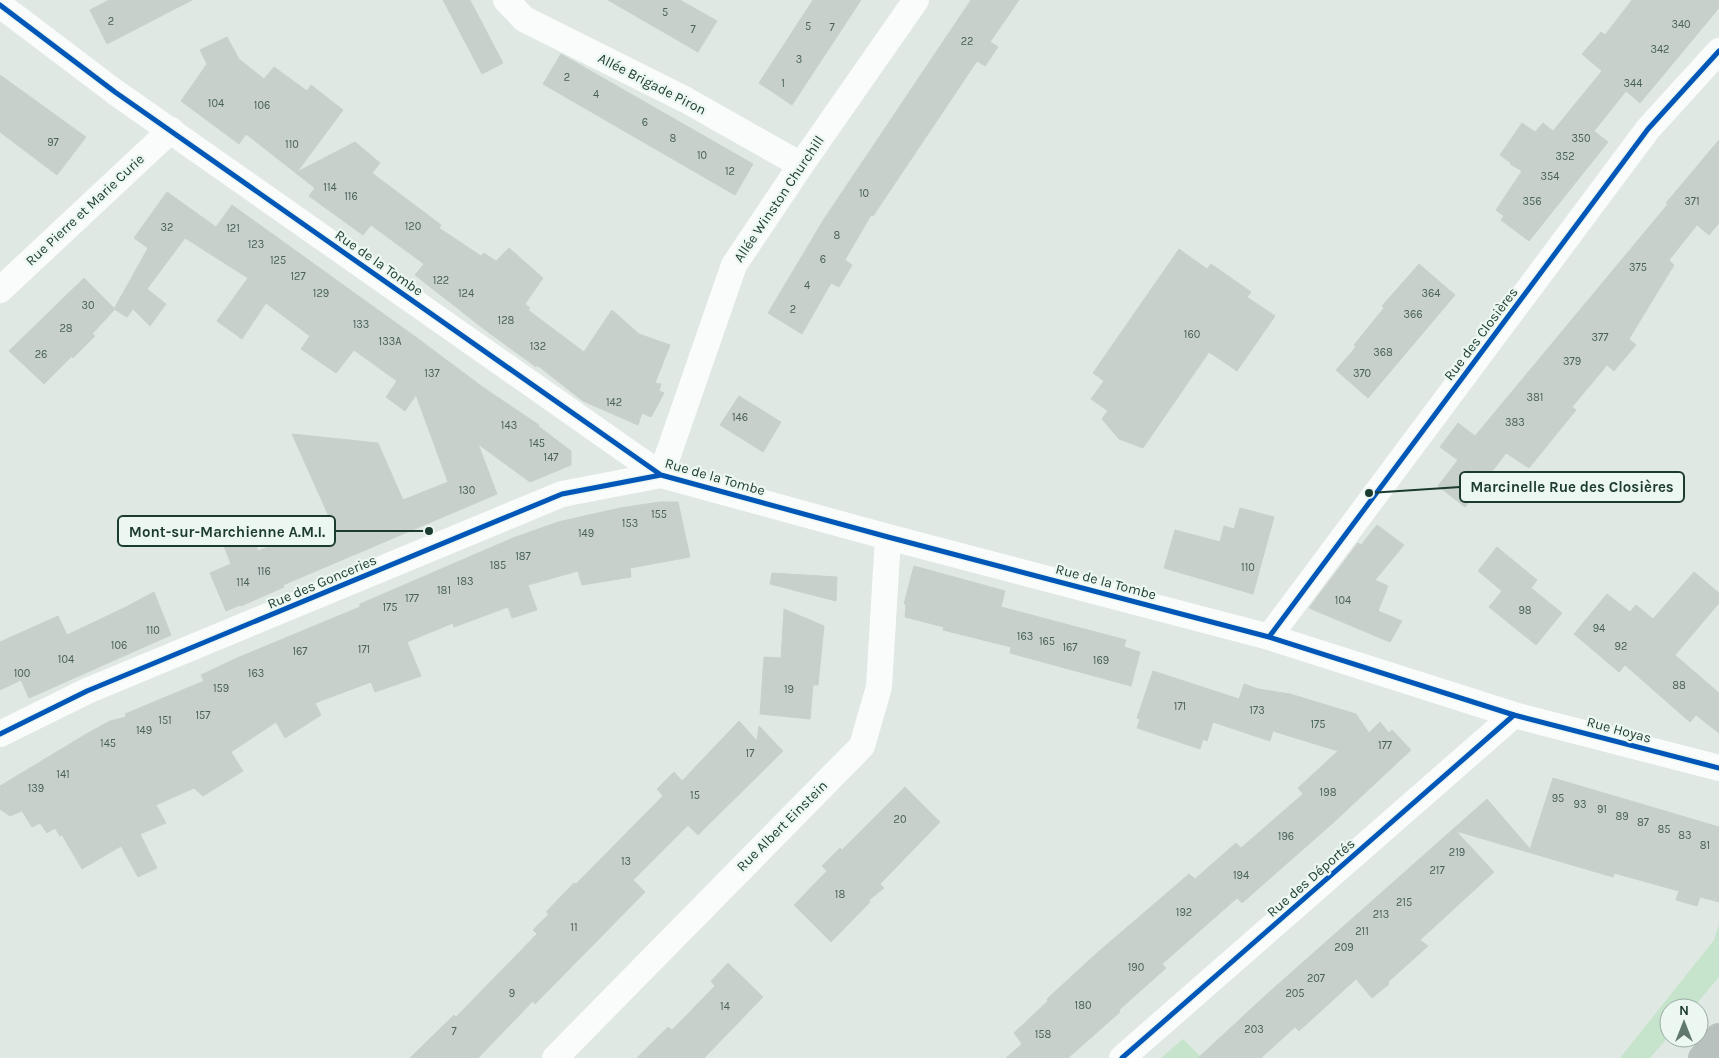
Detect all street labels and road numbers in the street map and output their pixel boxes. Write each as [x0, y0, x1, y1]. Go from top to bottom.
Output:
street label: Allée Brigade Piron [595, 49, 709, 119]
street label: Allée Winston Churchill [730, 132, 828, 266]
street label: Rue Pierre et Marie Curie [22, 151, 148, 269]
street label: Rue de la Tombe [332, 226, 426, 300]
street label: Rue des Closières [1440, 284, 1522, 384]
street label: Rue de la Tombe [663, 455, 767, 499]
street label: Rue des Gonceries [265, 551, 379, 613]
street label: Rue de la Tombe [1054, 560, 1158, 604]
street label: Rue Hoyas [1585, 713, 1653, 747]
street label: Rue Albert Einstein [733, 777, 831, 875]
street label: Rue des Déportés [1264, 835, 1358, 921]

